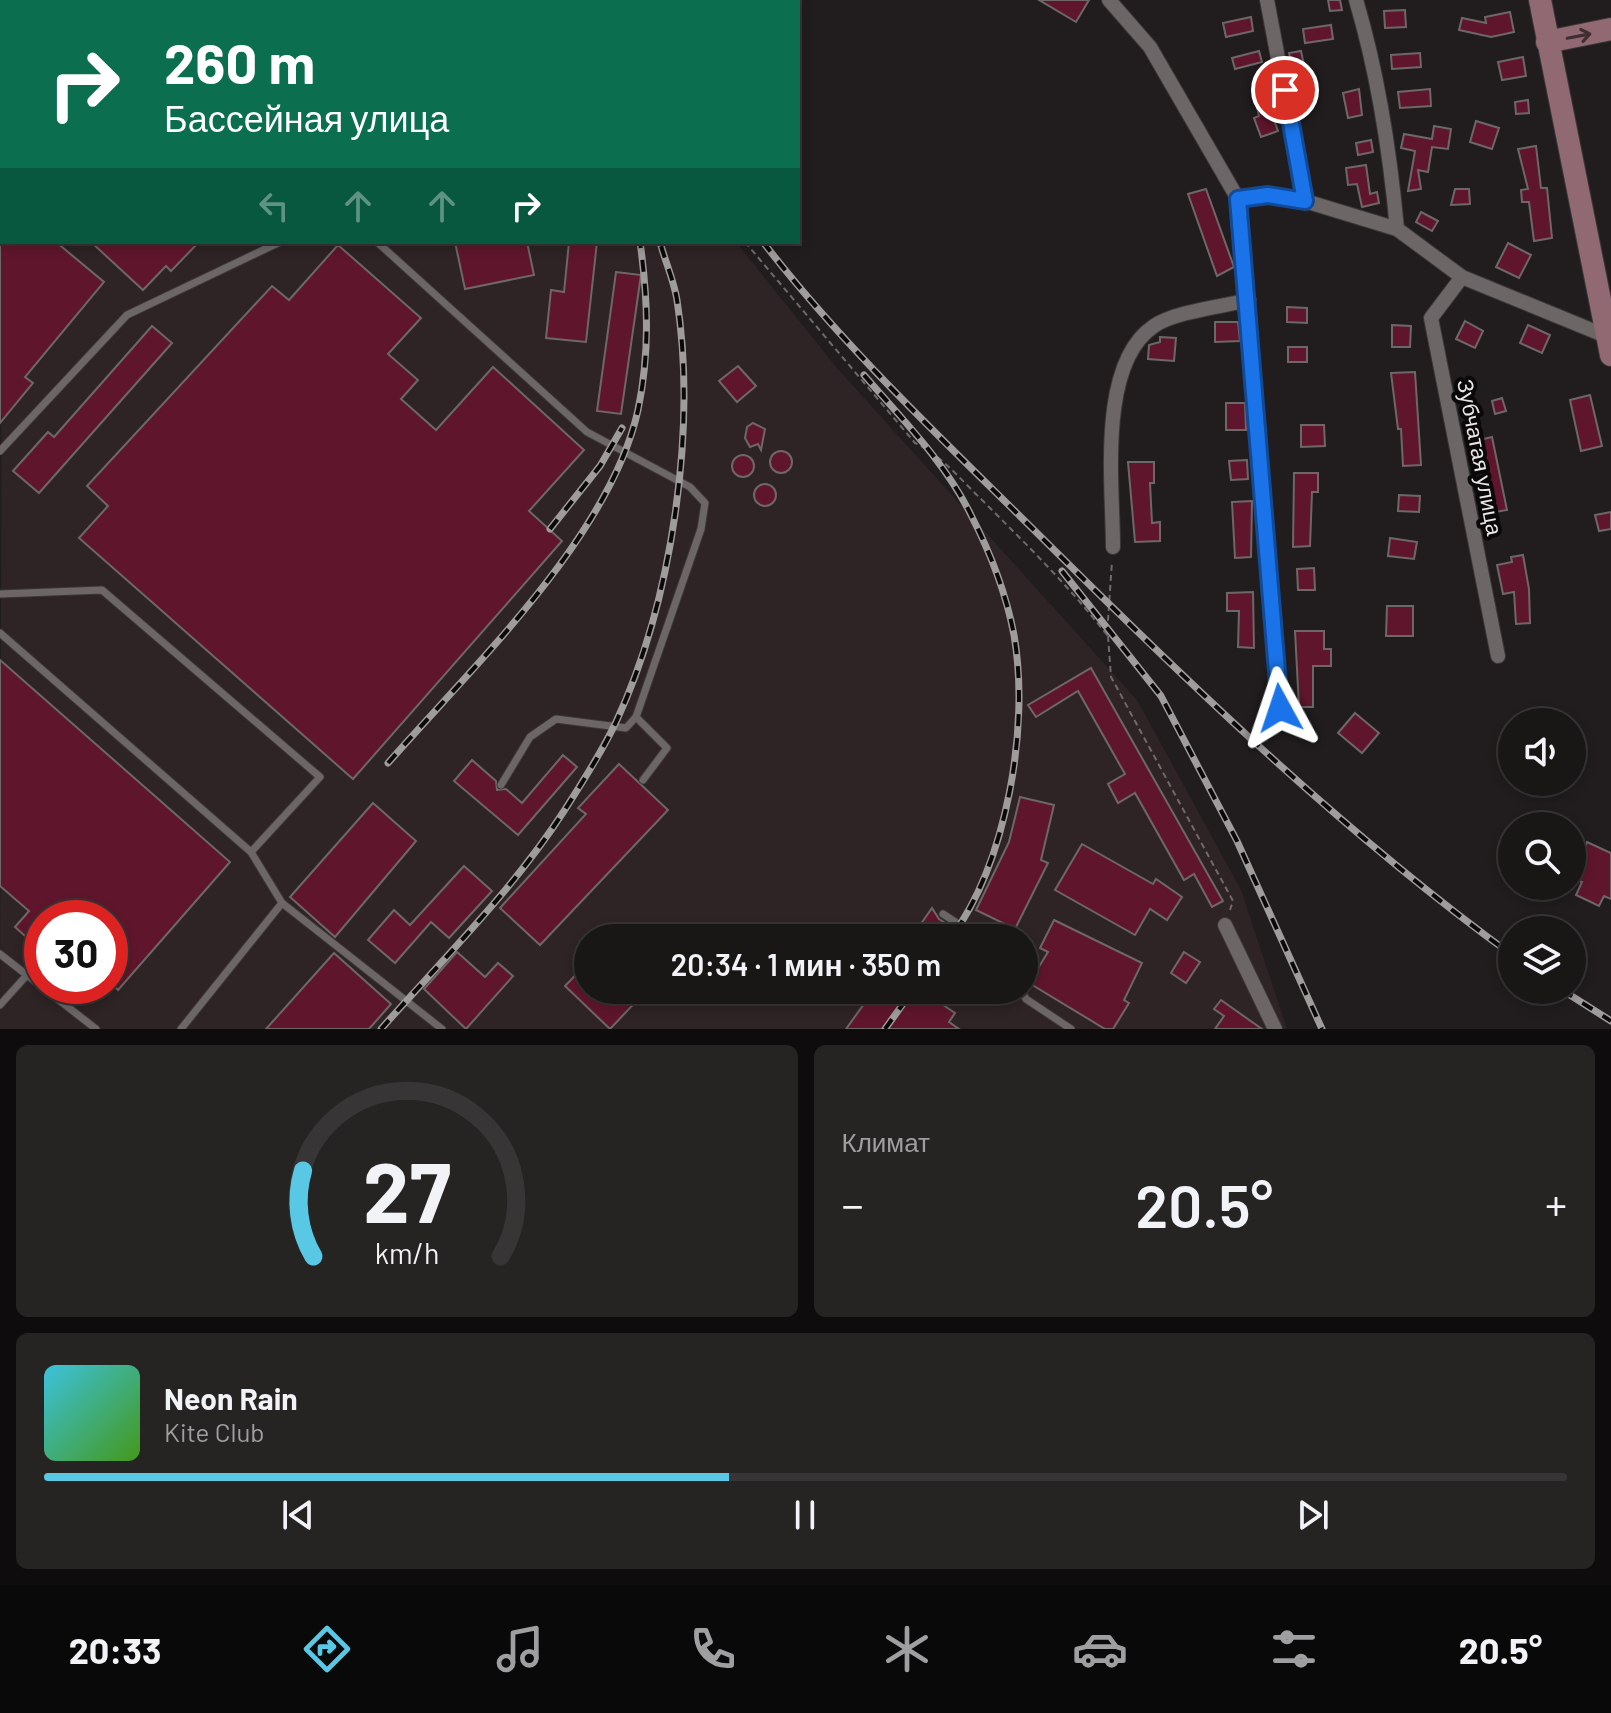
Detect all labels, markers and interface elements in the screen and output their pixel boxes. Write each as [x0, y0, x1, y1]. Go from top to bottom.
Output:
one-way arrow [1566, 27, 1591, 42]
text: 260 m [164, 28, 315, 95]
icon: right [32, 32, 136, 136]
pin [1251, 56, 1319, 124]
icon: arrive [1263, 68, 1307, 112]
text: Бассейная улица [164, 96, 449, 139]
icon: left [252, 184, 296, 228]
icon: ahead [336, 184, 380, 228]
icon: ahead [420, 184, 464, 228]
icon: right [504, 184, 548, 228]
street label: Зубчатая улица [1452, 377, 1509, 538]
position arrow [1238, 666, 1322, 750]
map controls [1498, 708, 1586, 1004]
button: sound [1498, 708, 1586, 796]
button: search [1498, 812, 1586, 900]
speed limit sign: 30 [24, 900, 128, 1004]
button: layers [1498, 916, 1586, 1004]
text: 20:34 · 1 мин · 350 m [671, 946, 941, 982]
text: Климат [842, 1126, 930, 1157]
text: 27 [363, 1140, 451, 1240]
text: 20.5° [1135, 1168, 1273, 1240]
text: − [842, 1177, 864, 1230]
text: + [1545, 1177, 1567, 1230]
text: km/h [374, 1235, 439, 1270]
text: Neon Rain [164, 1380, 298, 1416]
text: Kite Club [164, 1416, 265, 1447]
icon: previous [276, 1493, 320, 1537]
icon: pause [783, 1493, 827, 1537]
icon: next [1291, 1493, 1335, 1537]
icon: directions [299, 1621, 355, 1677]
icon: music [492, 1621, 548, 1677]
icon: phone [685, 1621, 741, 1677]
icon: climate [879, 1621, 935, 1677]
icon: car [1072, 1621, 1128, 1677]
icon: filters [1266, 1621, 1322, 1677]
text: 20:33 [69, 1628, 161, 1671]
text: 20.5° [1459, 1628, 1542, 1671]

